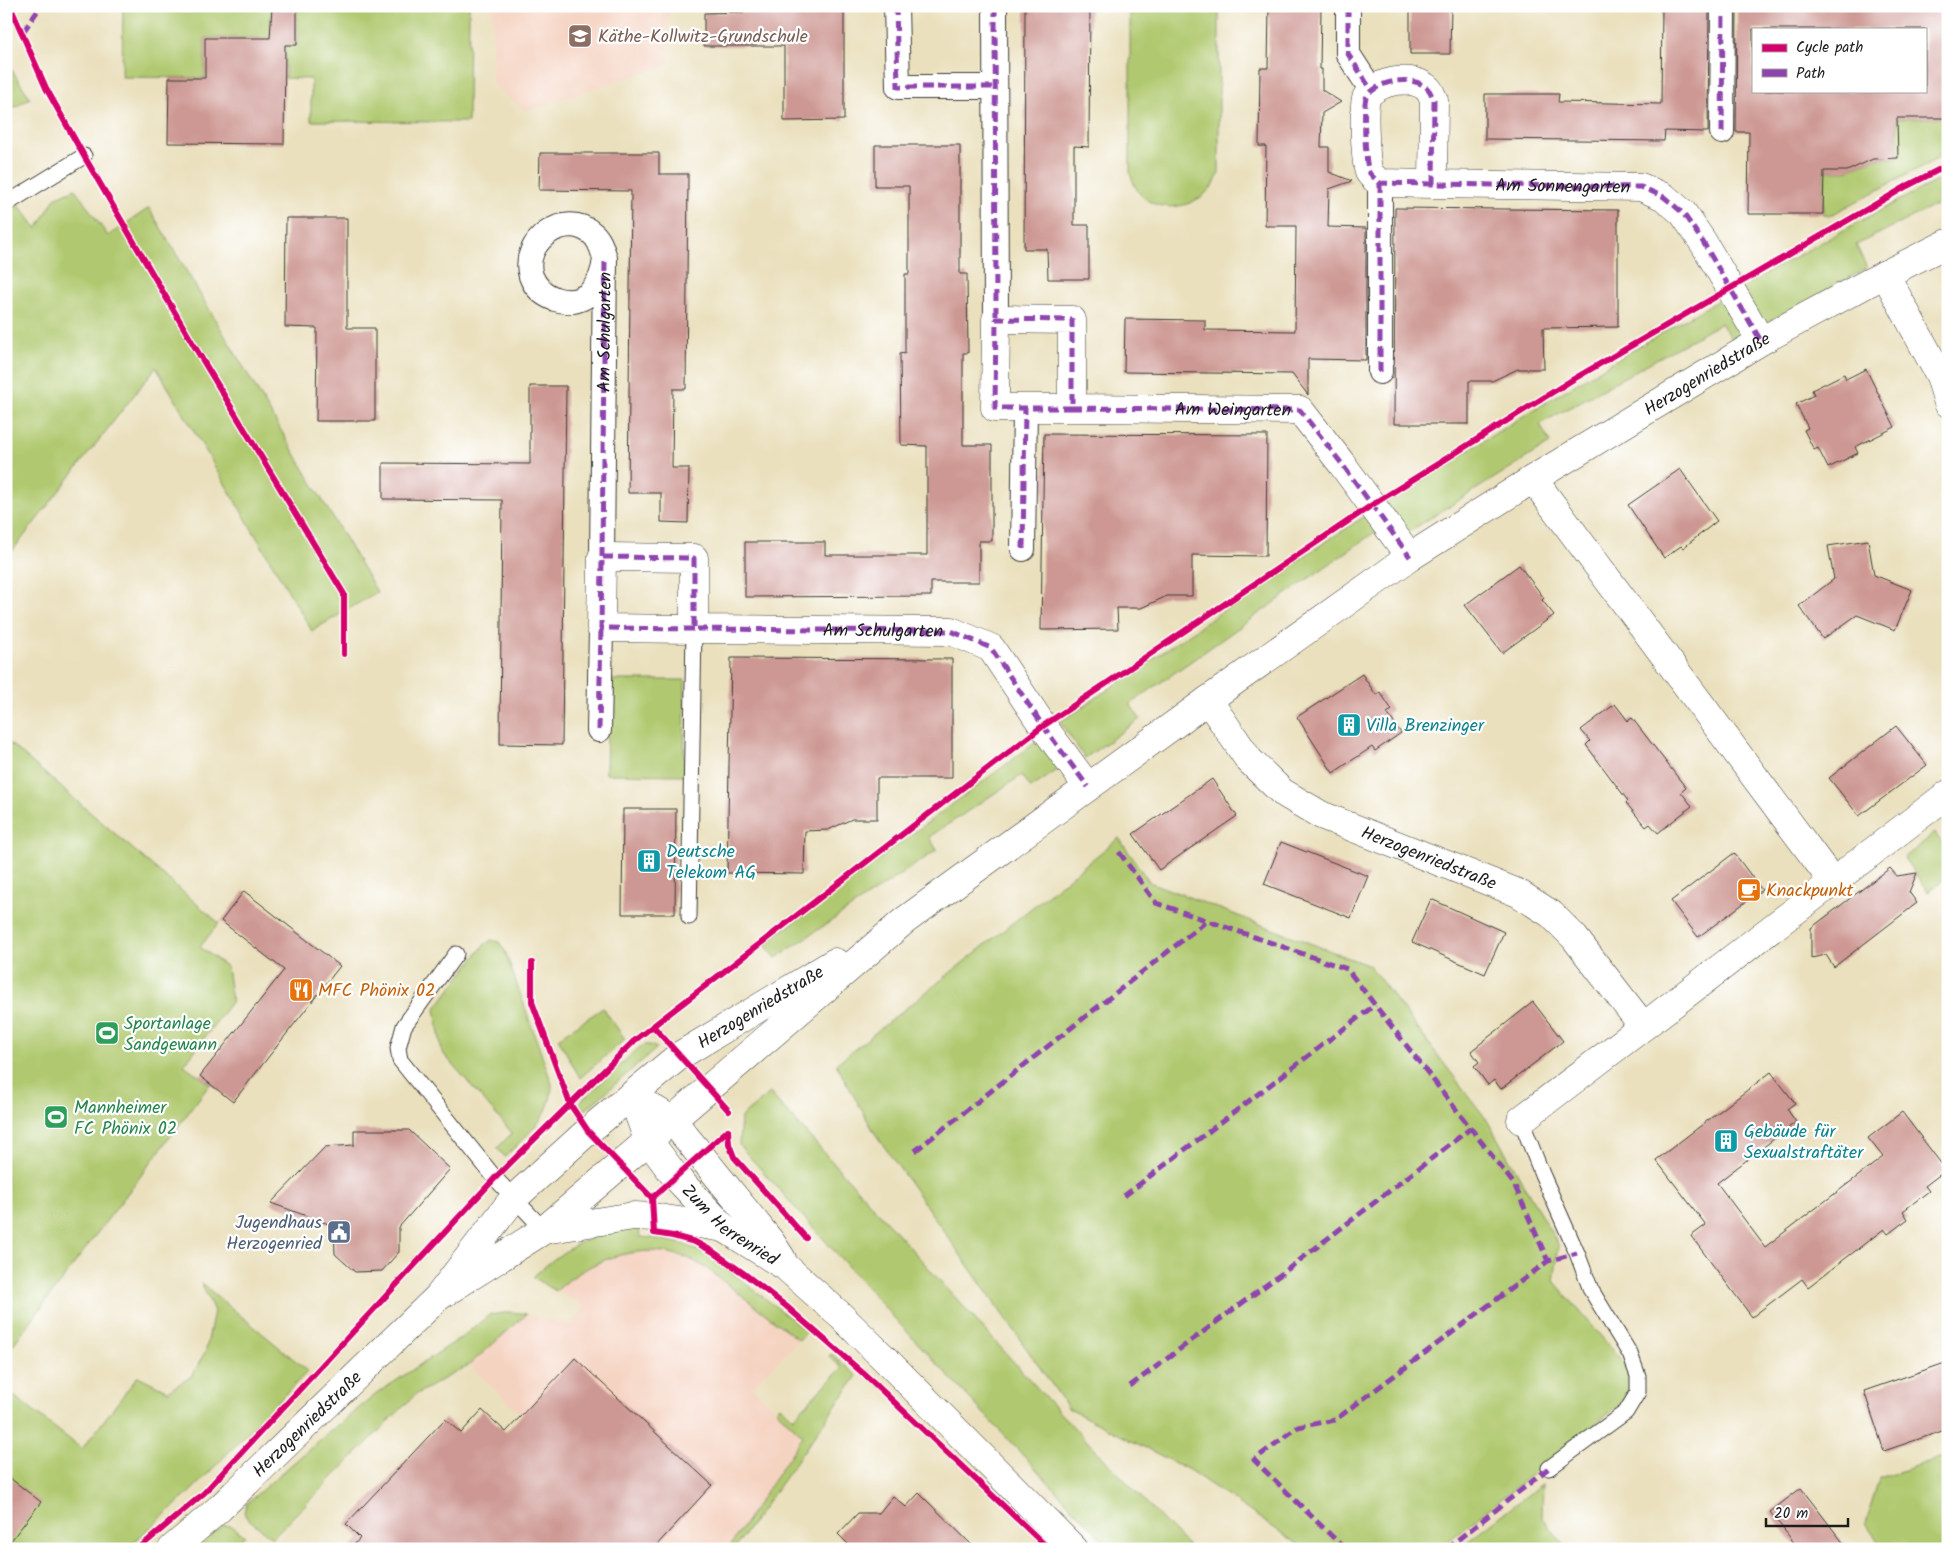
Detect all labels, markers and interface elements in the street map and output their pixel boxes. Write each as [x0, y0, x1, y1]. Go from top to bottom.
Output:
school or university icon: Käthe-Kollwitz-Grundschule [567, 23, 593, 49]
place label: Käthe-Kollwitz-Grundschule [598, 23, 808, 52]
legend [1752, 28, 1926, 92]
text: Cycle path [1796, 36, 1863, 60]
text: Path [1796, 62, 1825, 86]
street label: Am Sonnengarten [1495, 172, 1630, 203]
street label: Am Schulgarten [591, 272, 621, 392]
street label: Herzogenriedstraße [1639, 326, 1776, 425]
street label: Am Weingarten [1175, 396, 1291, 426]
street label: Am Schulgarten [823, 617, 943, 647]
building icon: Villa Brenzinger [1336, 712, 1362, 738]
place label: Villa Brenzinger [1366, 712, 1485, 741]
street label: Herzogenriedstraße [1356, 819, 1500, 899]
place label: Deutsche Telekom AG [666, 838, 756, 888]
building icon: Deutsche Telekom AG [636, 848, 662, 874]
cafe icon: Knackpunkt [1736, 877, 1762, 903]
place label: Knackpunkt [1766, 877, 1854, 906]
street label: Herzogenriedstraße [692, 959, 830, 1058]
restaurant icon: MFC Phönix 02 [288, 977, 314, 1003]
place label: MFC Phönix 02 [318, 977, 435, 1006]
place label: Sportanlage Sandgewann [124, 1010, 217, 1060]
sports icon: Sportanlage Sandgewann [94, 1020, 120, 1046]
place label: Mannheimer FC Phönix 02 [74, 1094, 177, 1144]
sports icon: Mannheimer FC Phönix 02 [43, 1104, 69, 1130]
place label: Gebäude für Sexualstraftäter [1744, 1118, 1864, 1168]
building icon: Gebäude für Sexualstraftäter [1713, 1128, 1739, 1154]
street label: Zum Herrenried [674, 1178, 784, 1275]
place label: Jugendhaus Herzogenried [226, 1209, 323, 1259]
public building icon: Jugendhaus Herzogenried [326, 1219, 352, 1245]
street label: Herzogenriedstraße [246, 1365, 370, 1485]
scale bar [1766, 1495, 1849, 1527]
text: 20 m [1774, 1502, 1808, 1526]

